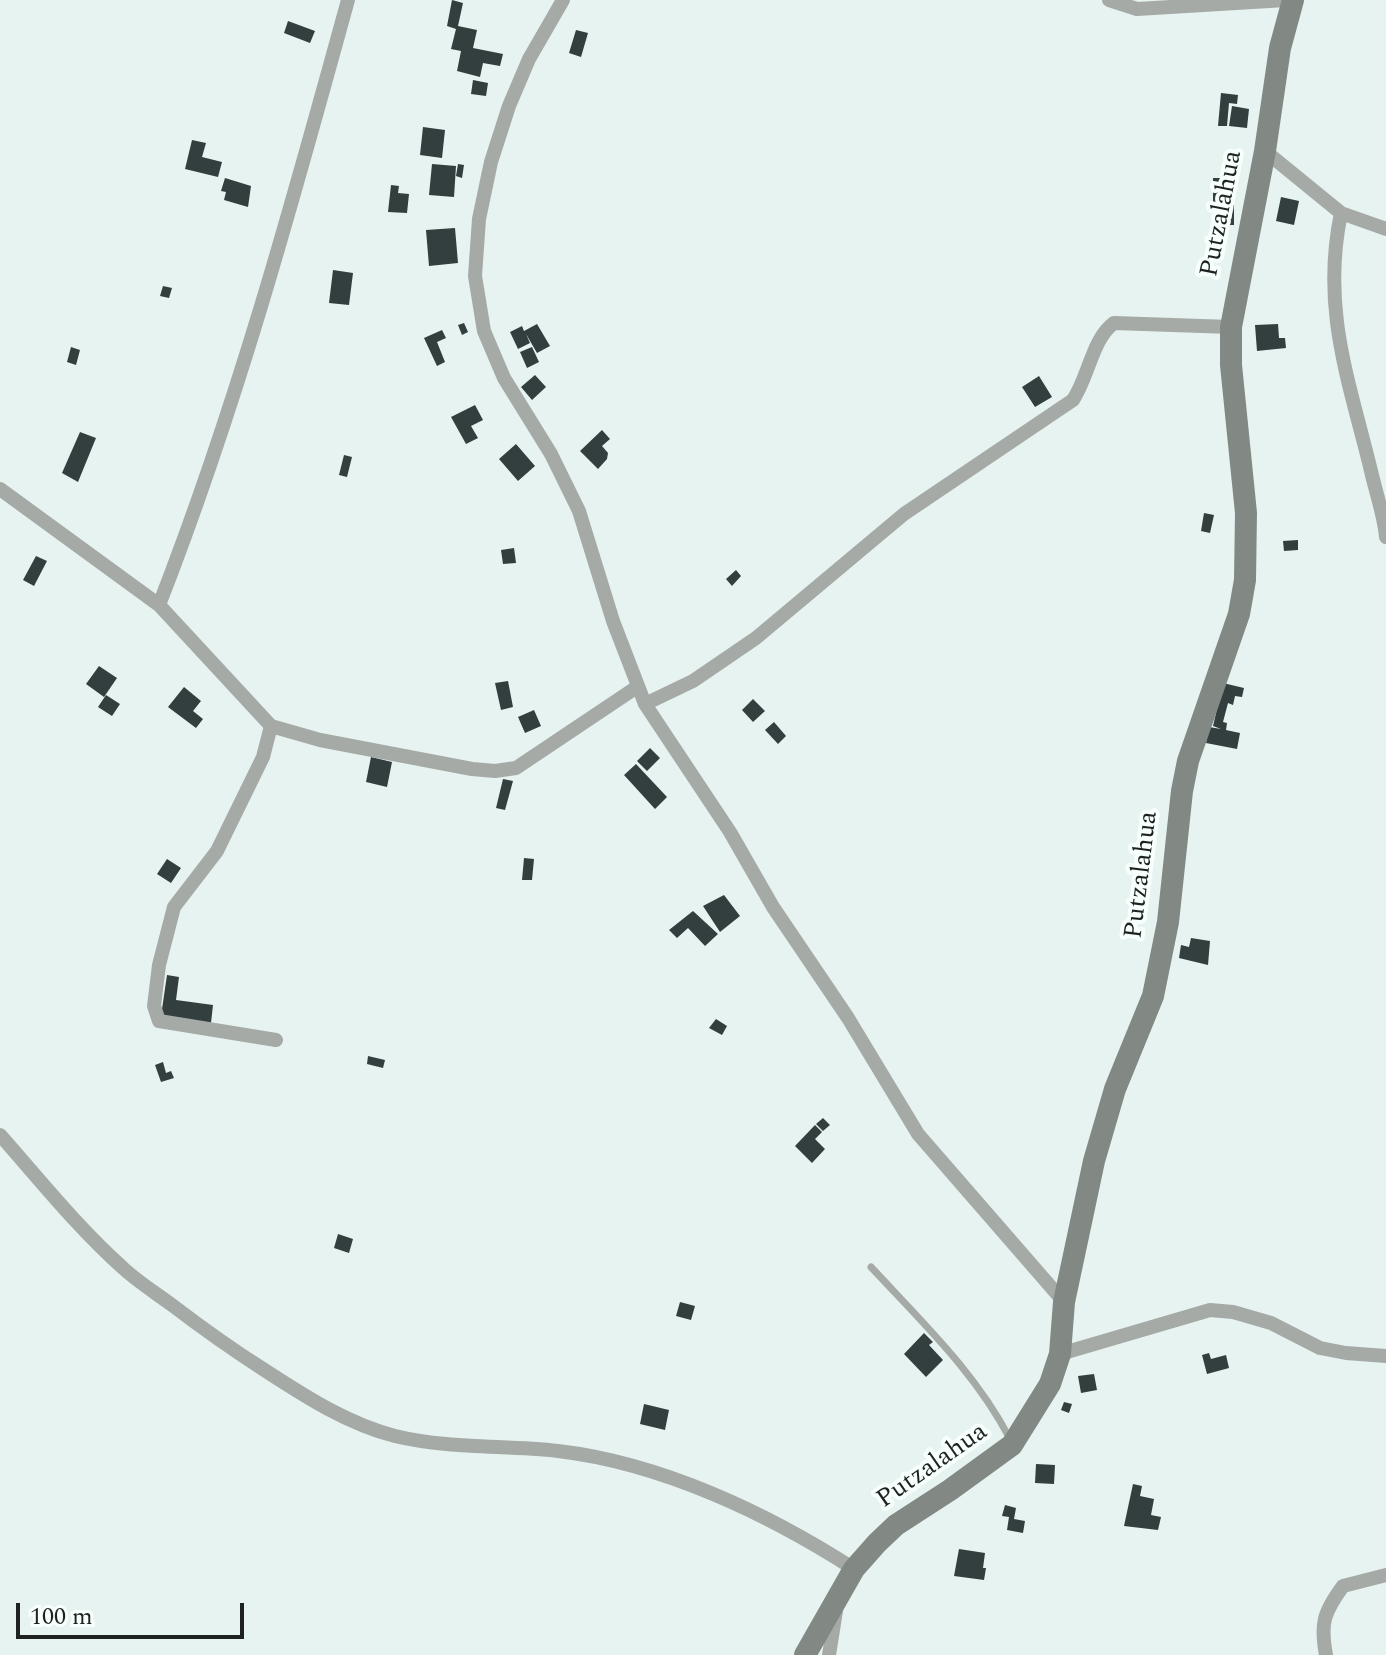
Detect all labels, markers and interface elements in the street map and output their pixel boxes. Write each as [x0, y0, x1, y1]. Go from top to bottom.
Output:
street label: Putzalahua [1195, 148, 1251, 280]
street label: Putzalahua [1120, 809, 1166, 941]
street label: Putzalahua [872, 1417, 994, 1517]
scale bar [20, 1587, 248, 1637]
text: 100 m [30, 1599, 93, 1635]

